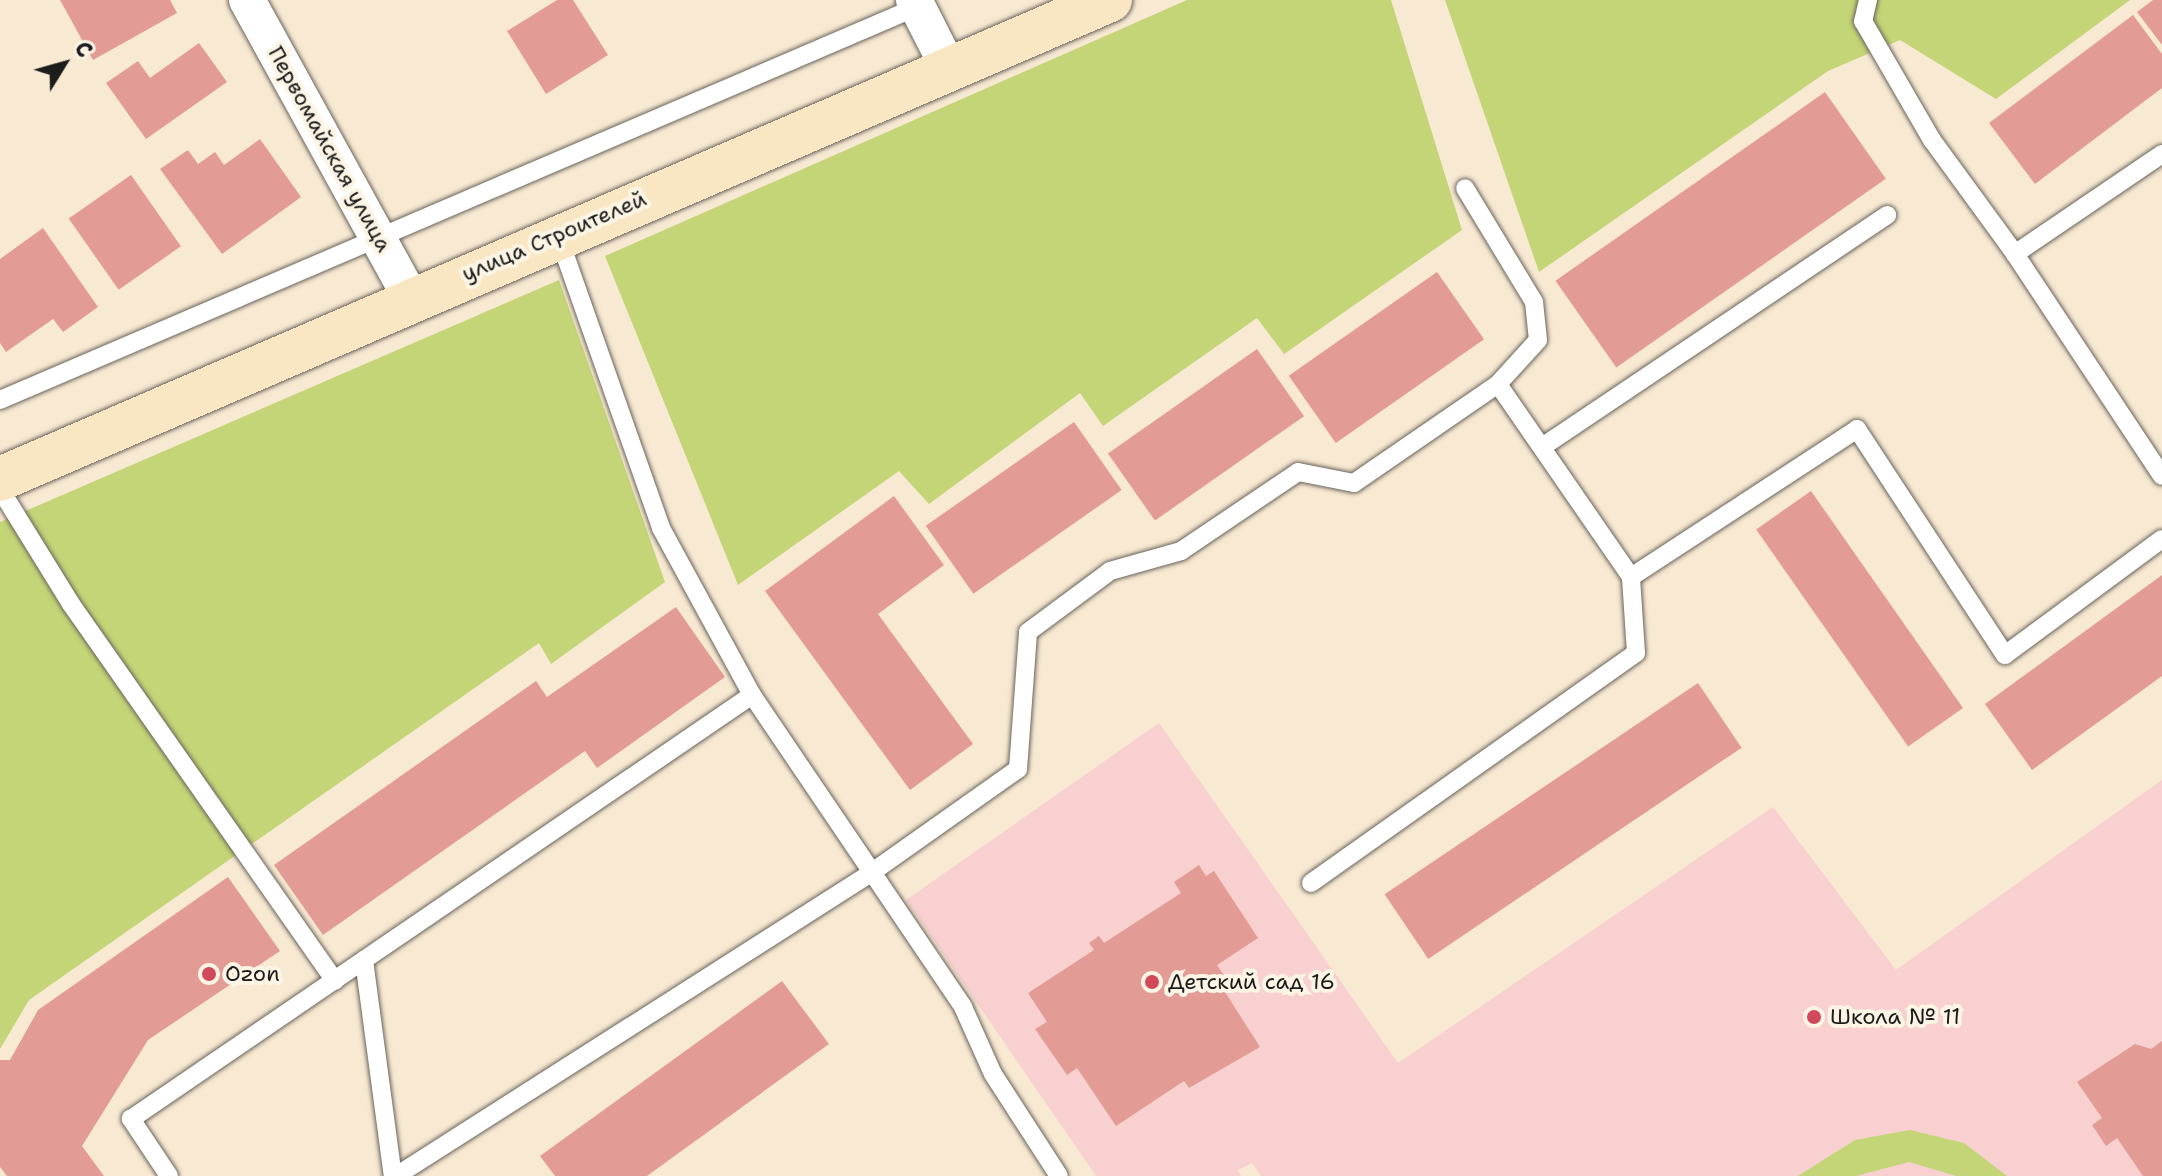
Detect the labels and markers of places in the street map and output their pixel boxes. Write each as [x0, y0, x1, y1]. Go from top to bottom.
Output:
place label: Ozon [225, 961, 280, 987]
marker: Ozon [200, 965, 218, 983]
place label: Детский сад 16 [1168, 969, 1335, 995]
marker: Детский сад 16 [1143, 973, 1161, 991]
place label: Школа № 11 [1830, 1004, 1960, 1030]
marker: Школа № 11 [1805, 1008, 1823, 1026]

